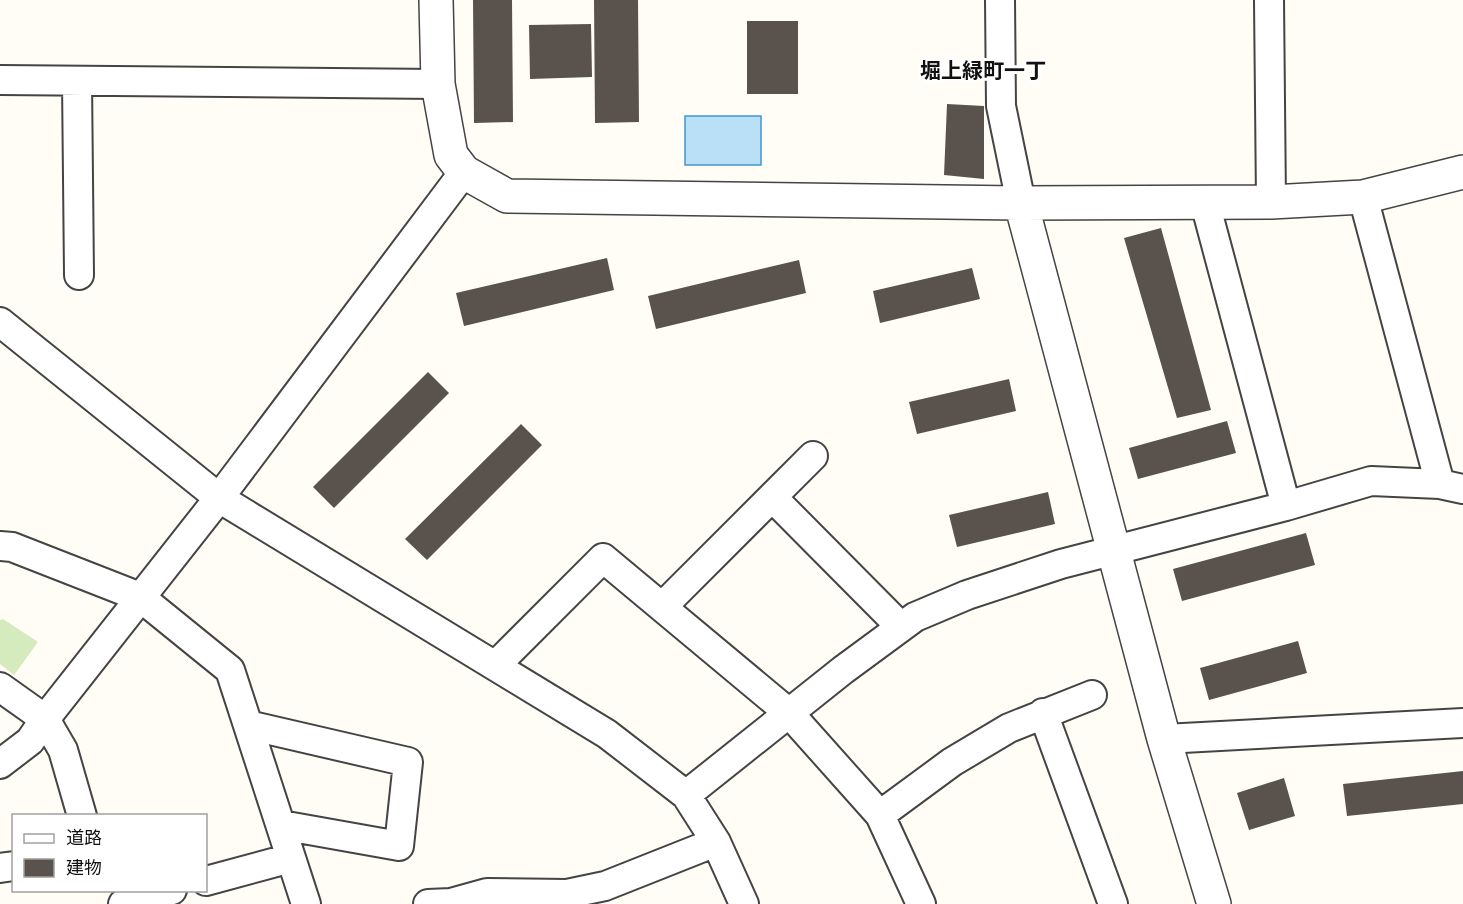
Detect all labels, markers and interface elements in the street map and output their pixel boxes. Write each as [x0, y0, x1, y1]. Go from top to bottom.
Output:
district label: 堀上緑町一丁 [920, 59, 1046, 83]
legend [12, 814, 207, 892]
text: 道路 [66, 827, 102, 848]
text: 建物 [66, 857, 102, 878]

